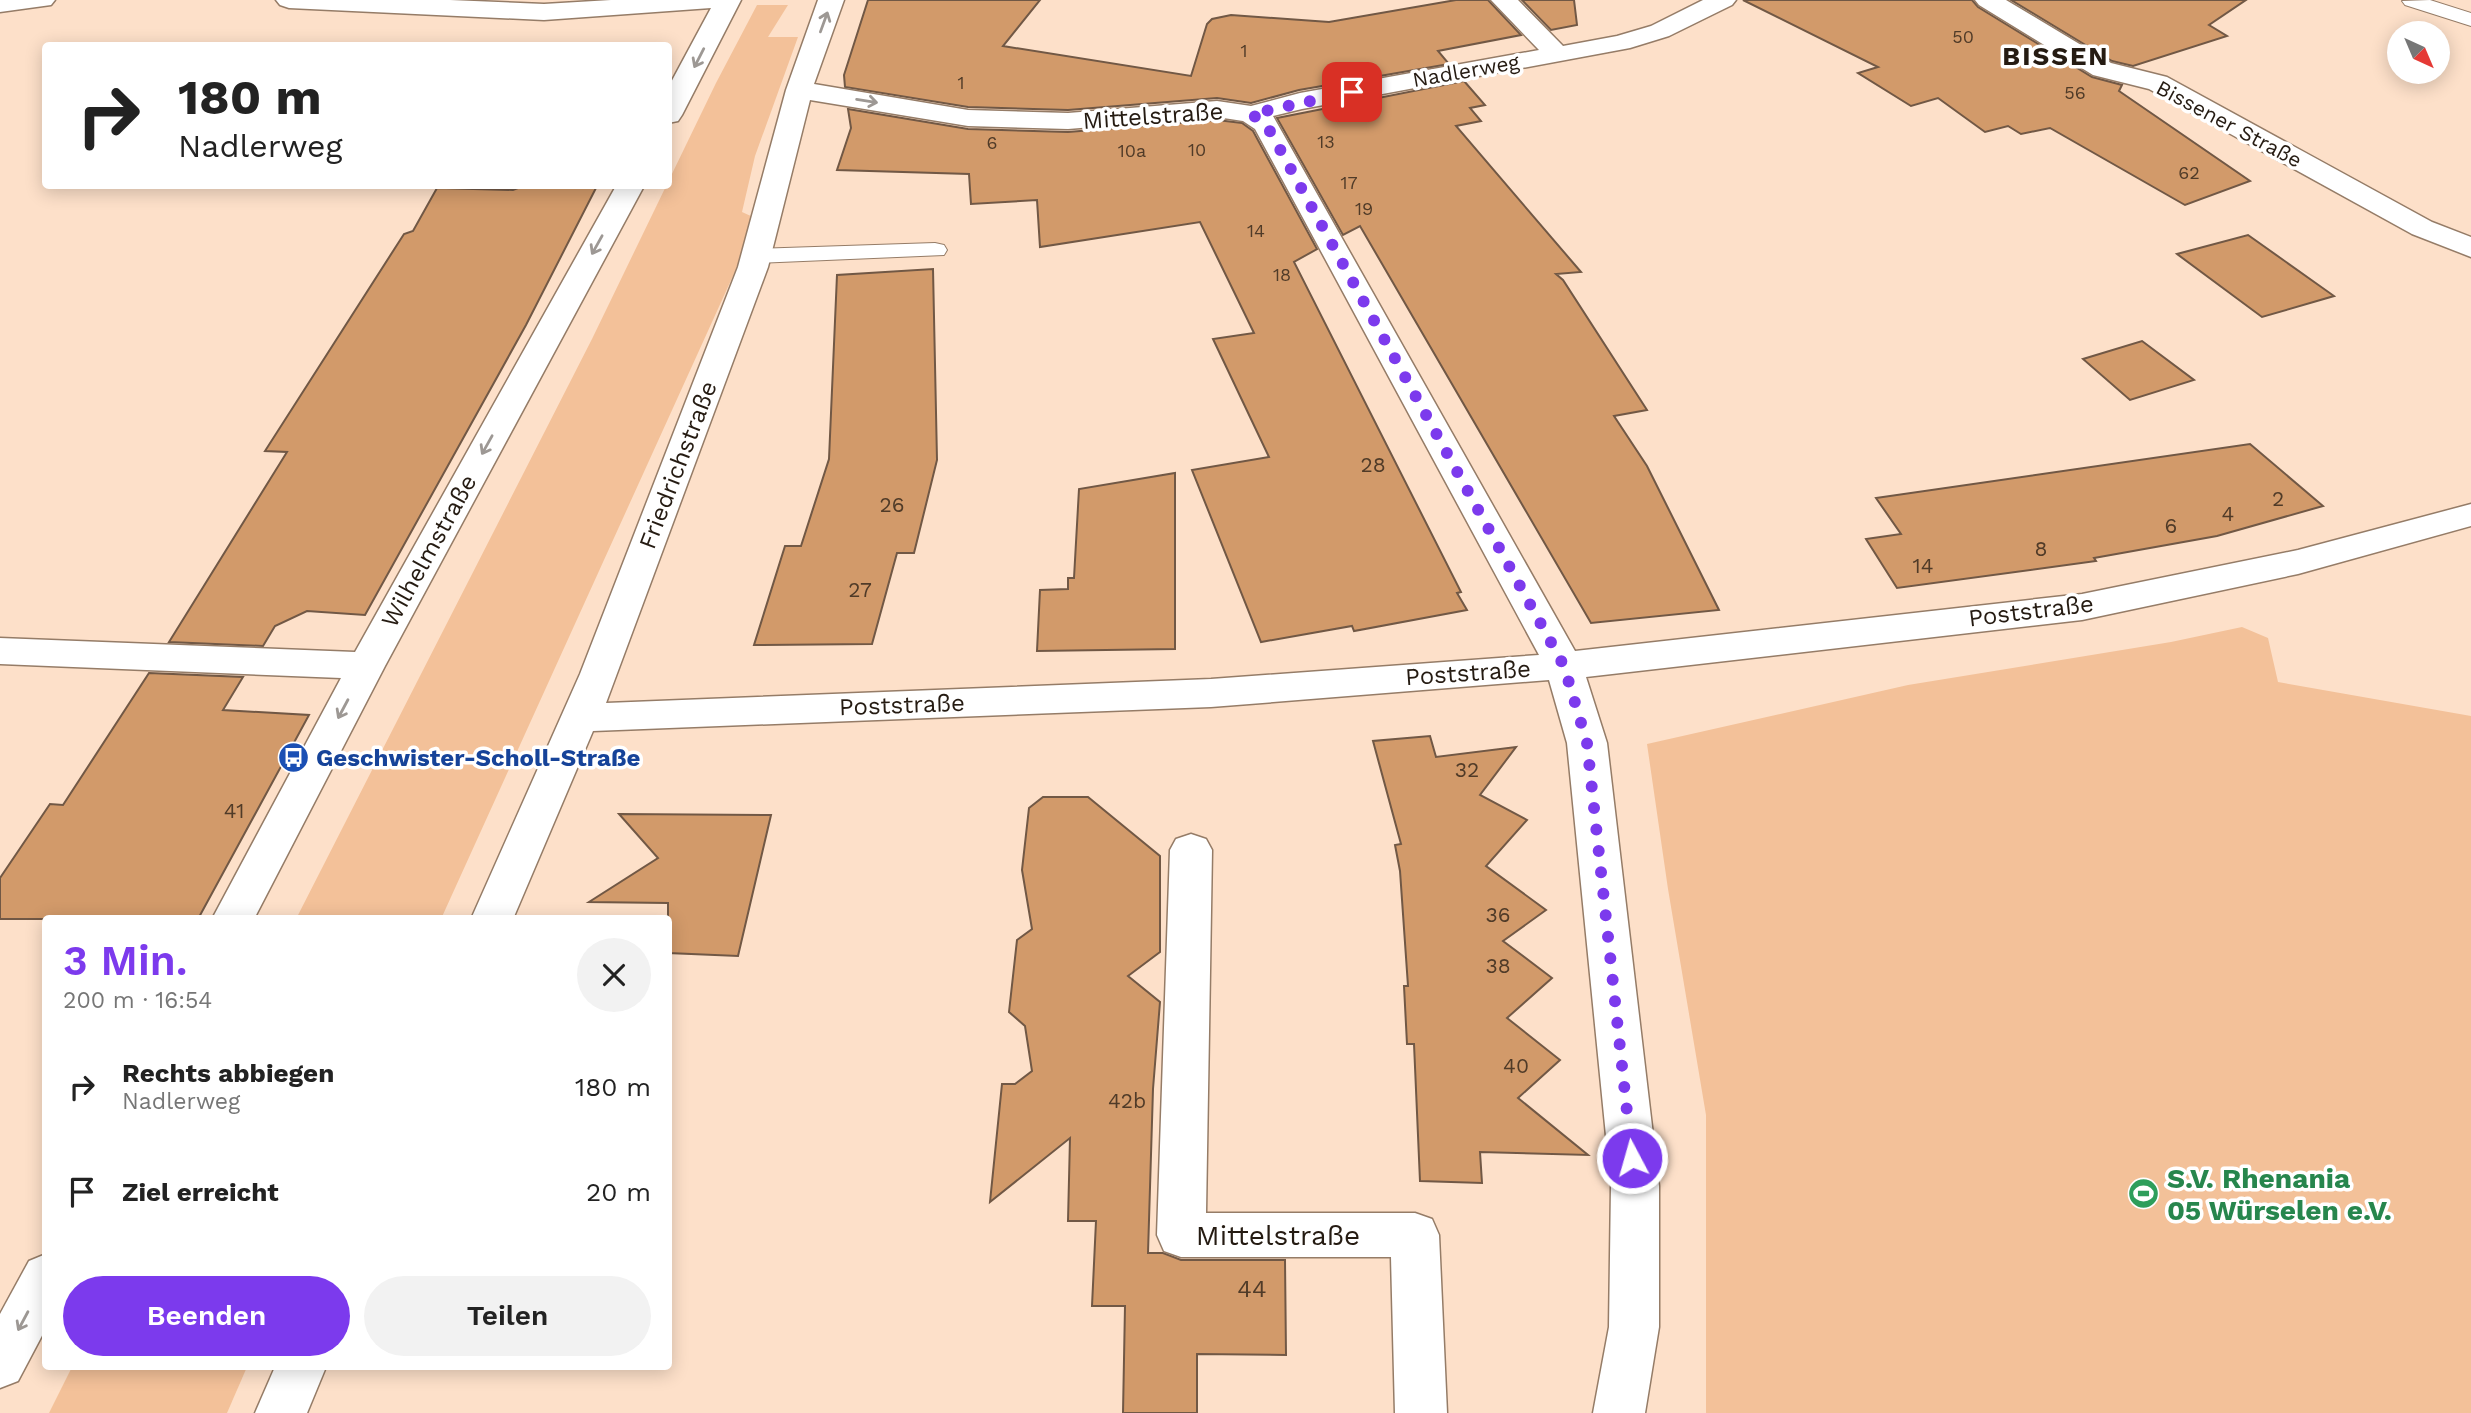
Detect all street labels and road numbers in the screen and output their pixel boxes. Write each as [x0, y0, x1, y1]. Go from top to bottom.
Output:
street label: Nadlerweg [1411, 49, 1522, 92]
street label: Bissener Straße [2152, 75, 2306, 172]
street label: Mittelstraße [1082, 97, 1224, 135]
street label: Friedrichstraße [633, 377, 723, 553]
street label: Wilhelmstraße [376, 470, 482, 632]
street label: Poststraße [1967, 589, 2095, 633]
street label: Poststraße [1404, 655, 1532, 691]
street label: Poststraße [839, 689, 965, 721]
street label: Mittelstraße [1196, 1219, 1360, 1252]

